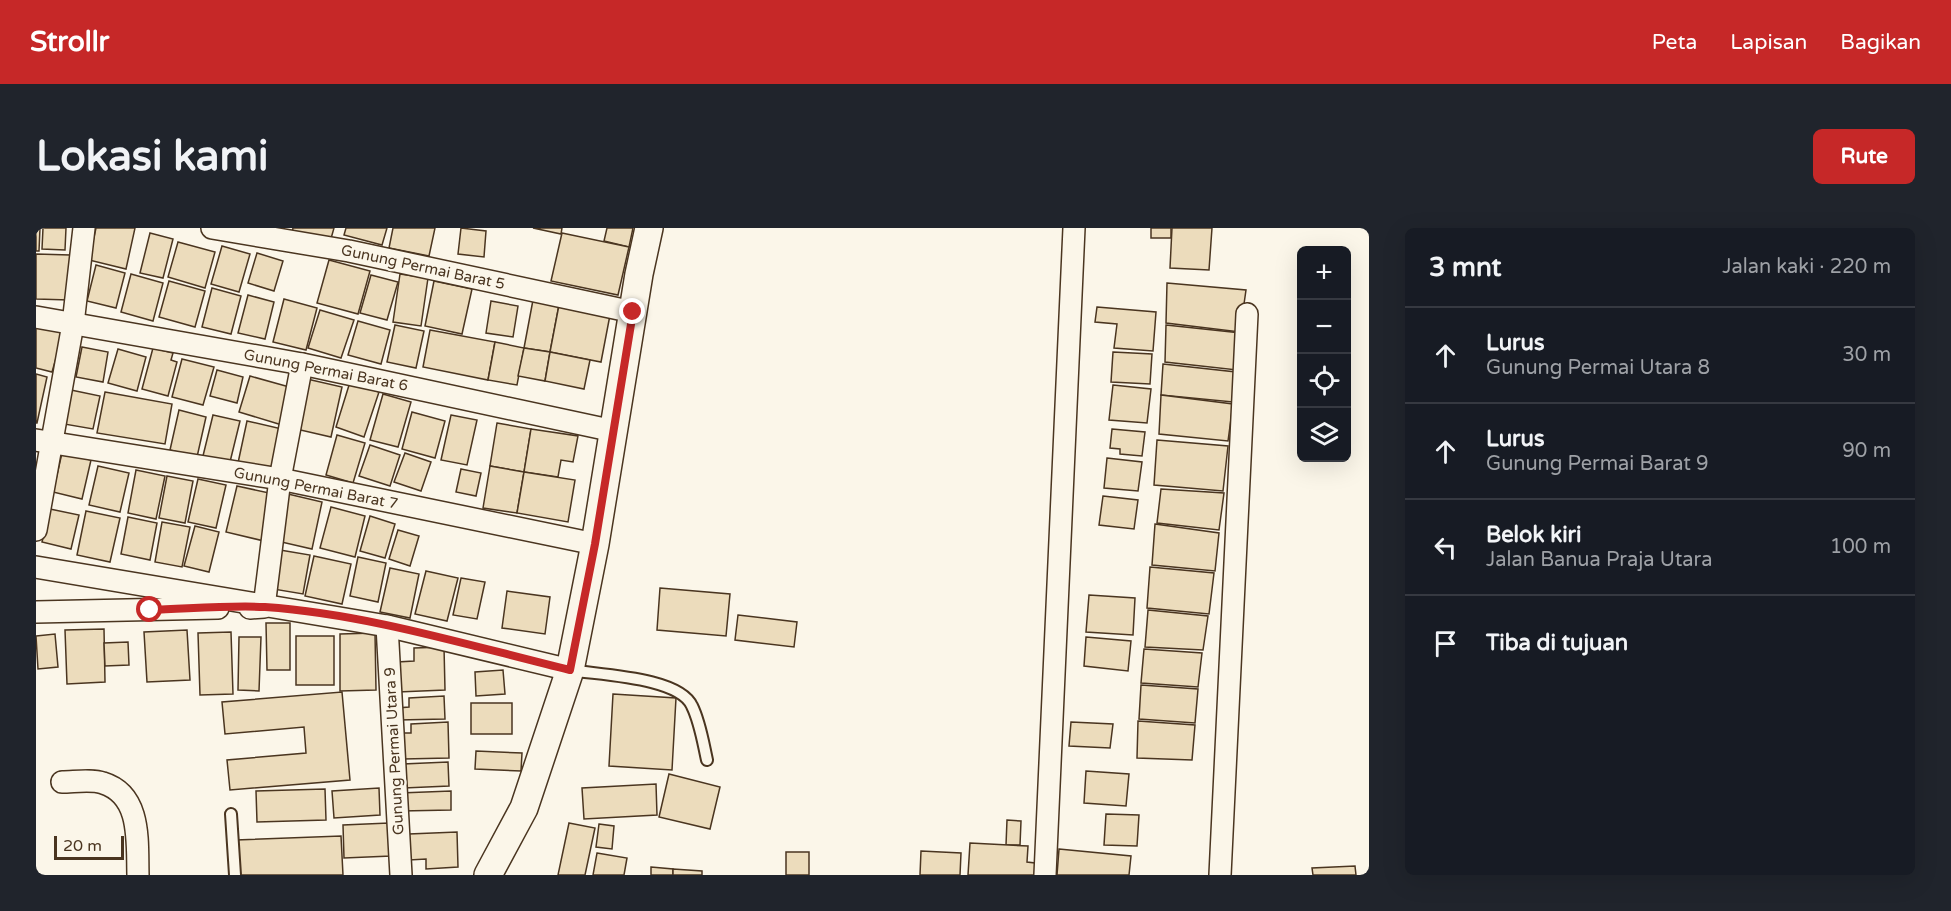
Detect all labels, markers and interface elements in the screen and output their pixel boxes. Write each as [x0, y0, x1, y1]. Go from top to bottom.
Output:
text: Strollr [30, 25, 109, 59]
text: Peta [1652, 30, 1697, 55]
text: Lapisan [1730, 30, 1807, 55]
text: Bagikan [1840, 30, 1921, 55]
button: Rute [1813, 129, 1915, 184]
text: Lokasi kami [36, 131, 268, 182]
street label: Gunung Permai Barat 5 [339, 241, 507, 293]
map controls [1297, 246, 1351, 462]
button: + [1297, 246, 1351, 300]
text: 3 mnt [1429, 252, 1501, 283]
text: Jalan kaki · 220 m [1722, 255, 1891, 279]
route end [619, 298, 645, 324]
button: − [1297, 300, 1351, 354]
text: Lurus [1486, 330, 1544, 356]
icon: ahead [1429, 339, 1462, 372]
text: 30 m [1842, 343, 1891, 367]
street label: Gunung Permai Barat 6 [242, 345, 410, 395]
button: locate [1297, 354, 1351, 408]
text: Gunung Permai Utara 8 [1486, 356, 1710, 380]
button: layers [1297, 408, 1351, 462]
text: Lurus [1486, 426, 1544, 452]
icon: ahead [1429, 435, 1462, 468]
text: 90 m [1842, 439, 1891, 463]
text: Gunung Permai Barat 9 [1486, 452, 1709, 476]
street label: Gunung Permai Barat 7 [232, 463, 400, 513]
text: Belok kiri [1486, 522, 1582, 548]
icon: left [1429, 531, 1462, 564]
text: 100 m [1830, 535, 1891, 559]
text: Jalan Banua Praja Utara [1486, 548, 1712, 572]
route start [136, 596, 162, 622]
icon: arrive [1429, 627, 1462, 660]
text: Tiba di tujuan [1486, 630, 1628, 656]
street label: Gunung Permai Utara 9 [381, 667, 407, 835]
scale bar [54, 833, 124, 860]
text: 20 m [63, 836, 102, 856]

